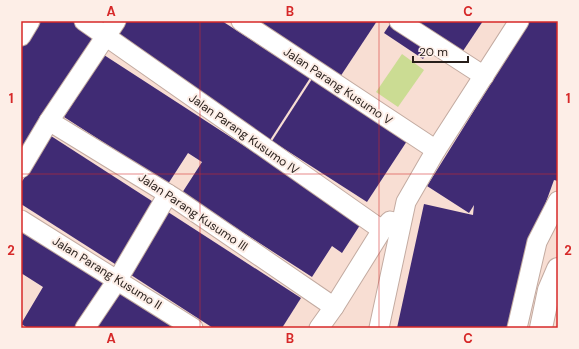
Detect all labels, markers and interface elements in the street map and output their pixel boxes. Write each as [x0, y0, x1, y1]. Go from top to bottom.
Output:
text: A [106, 3, 116, 20]
text: B [286, 3, 294, 20]
text: C [463, 3, 473, 20]
scale bar [413, 38, 468, 64]
street label: Jalan Parang Kusumo V [280, 43, 396, 129]
text: 20 m [419, 44, 448, 60]
text: 1 [9, 90, 13, 107]
street label: Jalan Parang Kusumo IV [186, 90, 302, 178]
text: 1 [566, 90, 570, 107]
street label: Jalan Parang Kusumo III [135, 169, 251, 255]
street label: Jalan Parang Kusumo II [49, 233, 165, 313]
text: 2 [7, 242, 15, 259]
text: 2 [564, 242, 572, 259]
text: A [106, 330, 116, 347]
text: B [286, 330, 294, 347]
text: C [463, 330, 473, 347]

